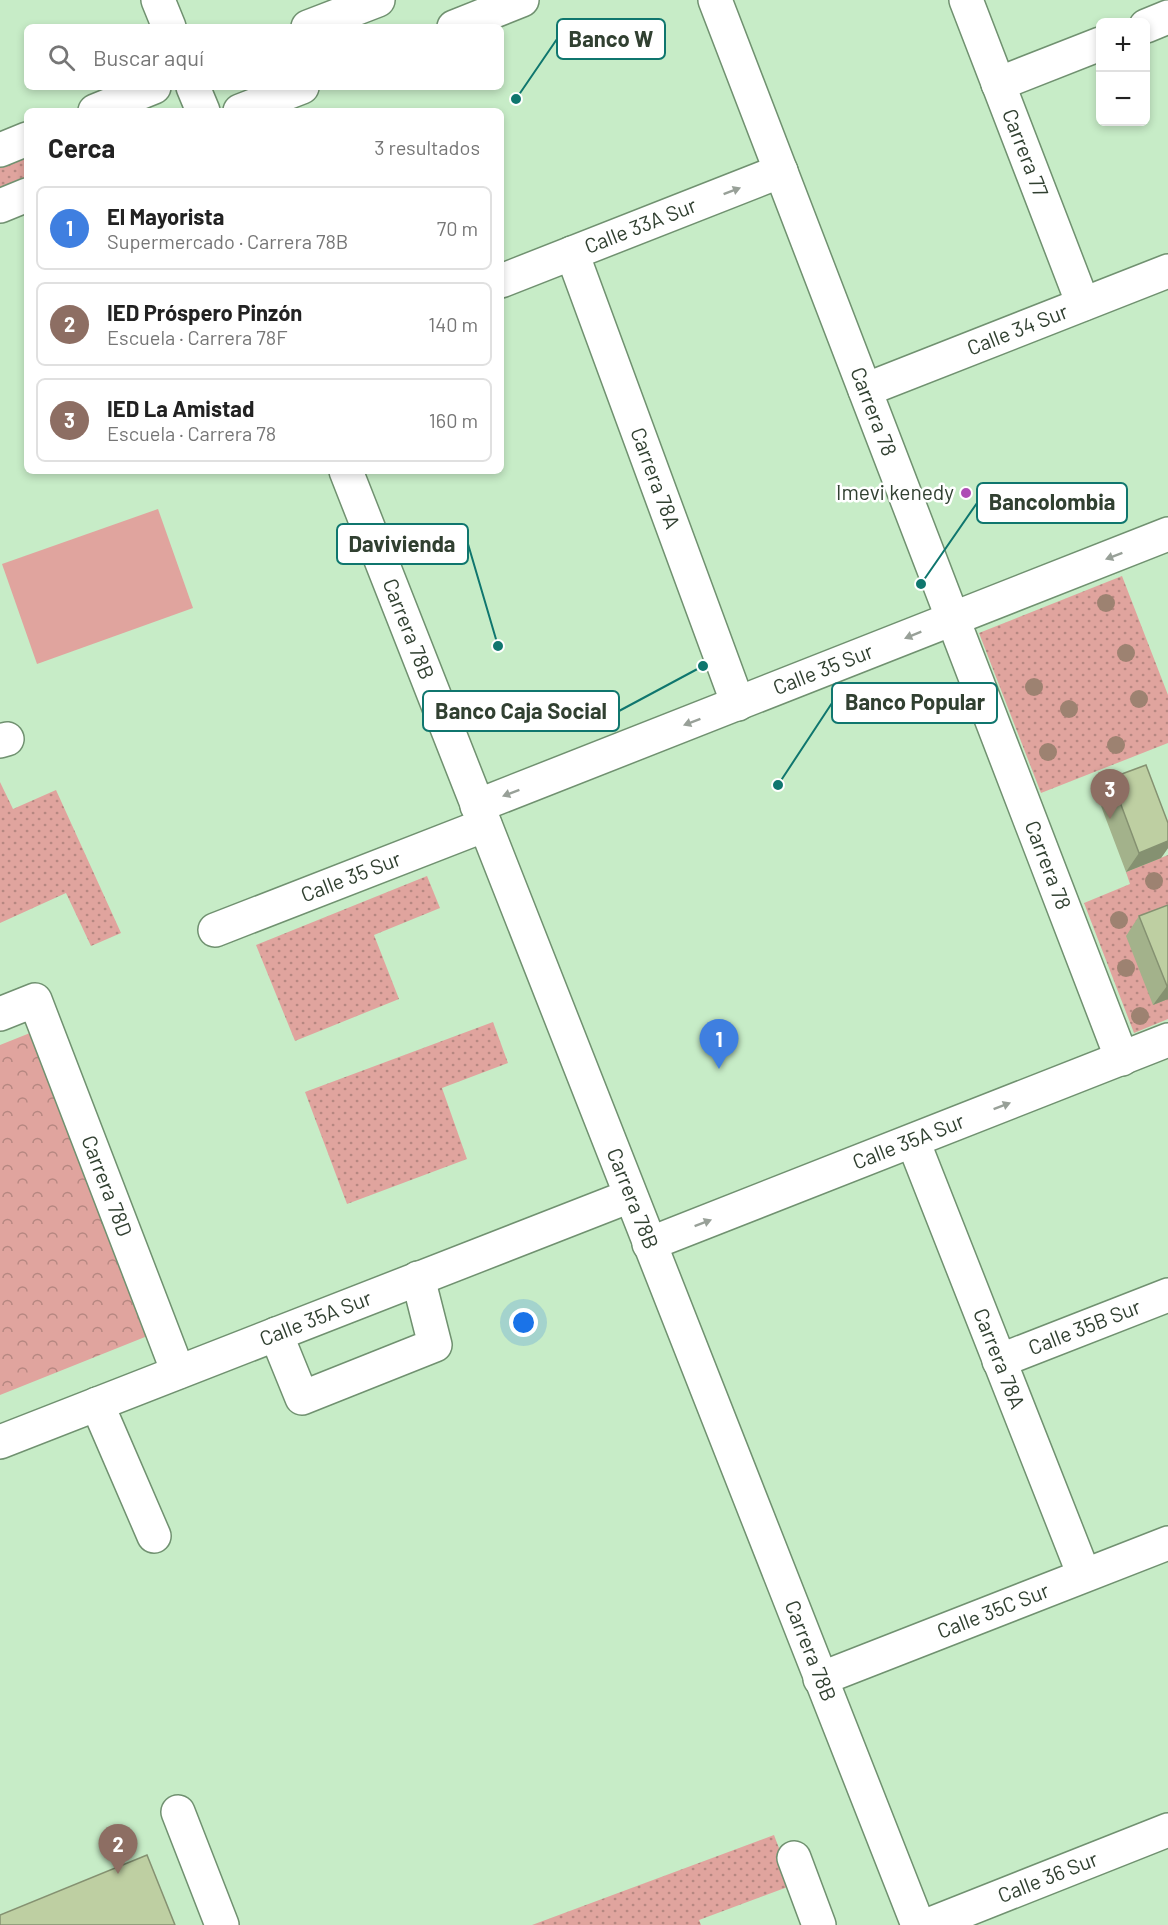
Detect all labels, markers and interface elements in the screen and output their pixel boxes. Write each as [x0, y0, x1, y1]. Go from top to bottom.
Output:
map controls [1096, 18, 1150, 126]
button: + [1096, 18, 1150, 72]
callout: Banco W [557, 19, 665, 59]
search box [24, 24, 504, 90]
text: Banco W [569, 25, 653, 51]
icon: search [45, 41, 78, 74]
text: Buscar aquí [93, 44, 204, 70]
button: − [1096, 72, 1150, 126]
street label: Carrera 77 [998, 105, 1055, 200]
text: Cerca [48, 132, 115, 163]
text: 3 resultados [374, 135, 480, 159]
one-way arrow [723, 186, 741, 196]
street label: Calle 33A Sur [580, 191, 700, 258]
text: El Mayorista [107, 203, 224, 229]
text: 1 [66, 216, 73, 240]
text: 70 m [437, 216, 478, 240]
text: Supermercado · Carrera 78B [107, 229, 348, 253]
street label: Calle 34 Sur [963, 297, 1071, 360]
text: IED Próspero Pinzón [107, 299, 302, 325]
text: 2 [64, 312, 75, 336]
text: 140 m [428, 312, 478, 336]
text: Escuela · Carrera 78F [107, 325, 288, 349]
street label: Carrera 78 [846, 363, 903, 459]
text: IED La Amistad [107, 395, 254, 421]
text: 3 [64, 408, 75, 432]
text: 160 m [429, 408, 478, 432]
text: Escuela · Carrera 78 [107, 421, 276, 445]
street label: Carrera 78A [626, 424, 686, 532]
place label: Imevi kenedy [836, 479, 954, 504]
callout: Bancolombia [977, 483, 1127, 523]
marker: Imevi kenedy [959, 486, 973, 500]
text: Bancolombia [989, 488, 1115, 514]
callout: Davivienda [337, 524, 468, 564]
text: Davivienda [349, 530, 456, 556]
one-way arrow [1104, 551, 1122, 561]
street label: Carrera 78B [379, 575, 441, 683]
one-way arrow [903, 630, 921, 640]
street label: Calle 35 Sur [769, 637, 877, 699]
callout: Banco Popular [832, 683, 997, 723]
text: Banco Popular [845, 688, 986, 714]
callout: Banco Caja Social [423, 691, 619, 731]
text: Banco Caja Social [435, 697, 607, 723]
one-way arrow [683, 717, 701, 727]
pin: 3 [1090, 770, 1130, 819]
one-way arrow [501, 788, 519, 798]
street label: Carrera 78 [1021, 817, 1077, 913]
street label: Calle 35 Sur [297, 845, 405, 906]
pin: 1 [700, 1020, 738, 1069]
one-way arrow [993, 1100, 1011, 1110]
street label: Calle 35A Sur [849, 1107, 968, 1174]
street label: Carrera 78D [77, 1131, 139, 1240]
street label: Carrera 78B [603, 1144, 665, 1252]
one-way arrow [695, 1218, 713, 1228]
street label: Calle 35A Sur [256, 1284, 375, 1350]
street label: Calle 35B Sur [1024, 1293, 1144, 1359]
street label: Carrera 78A [969, 1304, 1031, 1412]
your location [509, 1308, 538, 1337]
street label: Calle 35C Sur [933, 1577, 1053, 1643]
street label: Carrera 78B [780, 1596, 843, 1704]
pin: 2 [98, 1824, 138, 1874]
street label: Calle 36 Sur [994, 1845, 1101, 1907]

